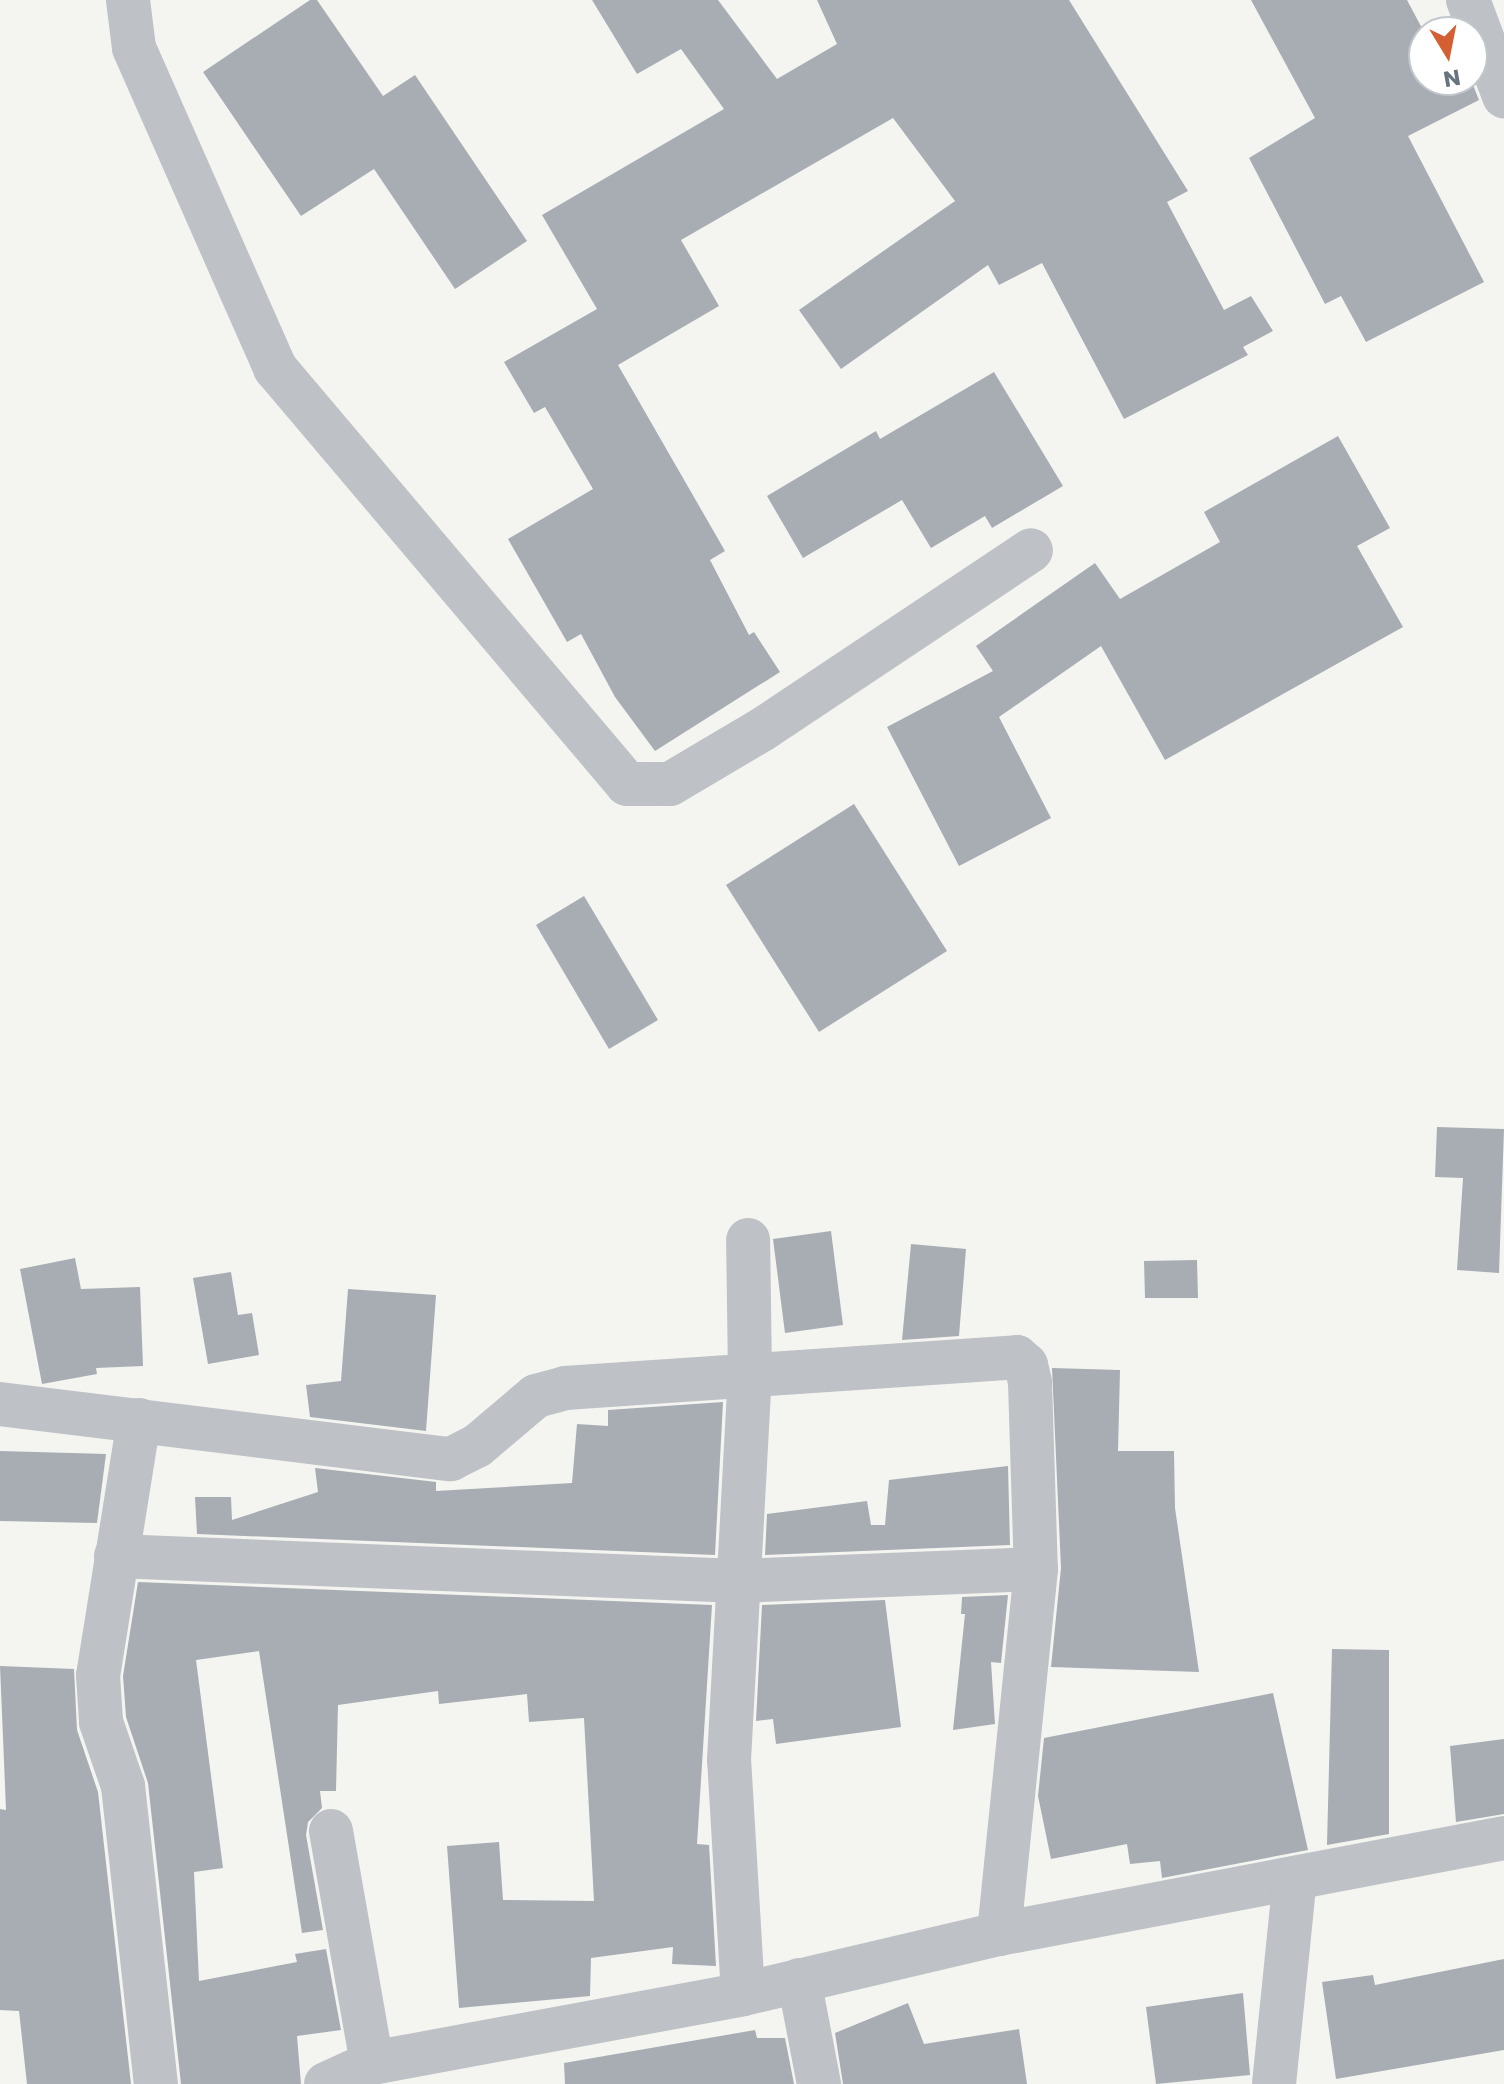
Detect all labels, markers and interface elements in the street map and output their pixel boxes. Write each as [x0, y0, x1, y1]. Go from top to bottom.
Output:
north arrow [1408, 16, 1488, 96]
text: N [1441, 61, 1463, 95]

